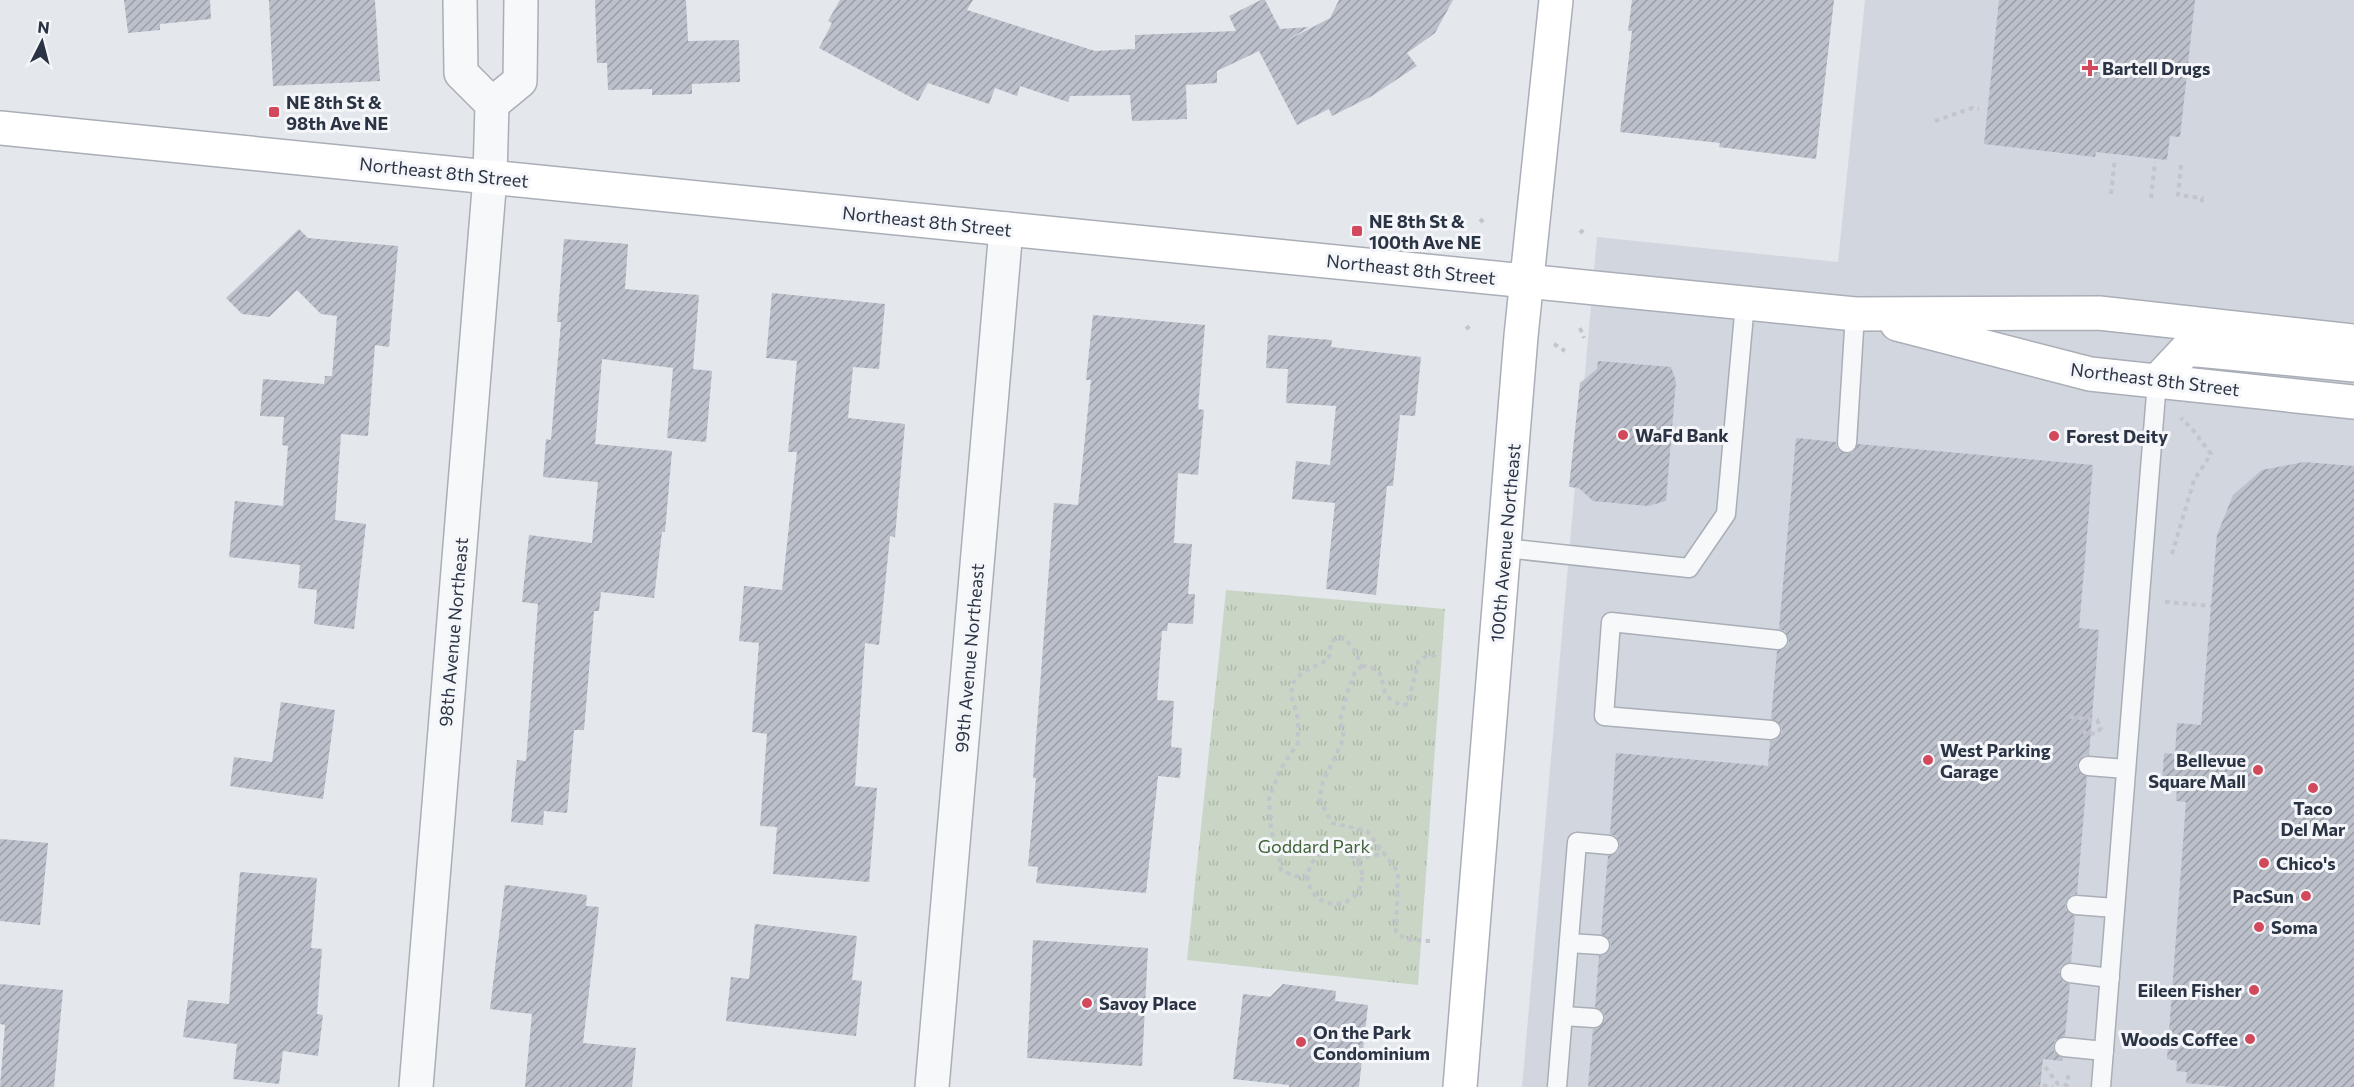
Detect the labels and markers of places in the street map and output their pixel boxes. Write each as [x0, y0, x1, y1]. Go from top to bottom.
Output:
place label: Bartell Drugs [2102, 57, 2210, 79]
marker: Bartell Drugs [2083, 61, 2097, 75]
place label: NE 8th St & 98th Ave NE [286, 91, 388, 134]
marker: NE 8th St & 98th Ave NE [267, 105, 281, 119]
place label: NE 8th St & 100th Ave NE [1369, 210, 1481, 253]
marker: NE 8th St & 100th Ave NE [1350, 224, 1364, 238]
place label: WaFd Bank [1635, 424, 1729, 446]
place label: Forest Deity [2066, 425, 2168, 447]
marker: WaFd Bank [1616, 428, 1630, 442]
marker: Forest Deity [2047, 429, 2061, 443]
place label: West Parking Garage [1940, 739, 2051, 782]
place label: Bellevue Square Mall [2148, 749, 2246, 792]
marker: West Parking Garage [1921, 753, 1935, 767]
marker: Bellevue Square Mall [2251, 763, 2265, 777]
marker: Taco Del Mar [2306, 781, 2320, 795]
place label: Taco Del Mar [2280, 797, 2346, 840]
place label: Chico's [2276, 852, 2336, 874]
marker: Chico's [2257, 856, 2271, 870]
place label: PacSun [2233, 885, 2294, 907]
marker: PacSun [2299, 889, 2313, 903]
place label: Soma [2271, 916, 2318, 938]
marker: Soma [2252, 920, 2266, 934]
place label: Eileen Fisher [2137, 979, 2243, 1001]
marker: Eileen Fisher [2247, 983, 2261, 997]
place label: Savoy Place [1099, 992, 1196, 1014]
marker: Savoy Place [1080, 996, 1094, 1010]
place label: On the Park Condominium [1313, 1021, 1430, 1064]
place label: Woods Coffee [2121, 1028, 2238, 1050]
marker: Woods Coffee [2243, 1032, 2257, 1046]
marker: On the Park Condominium [1294, 1035, 1308, 1049]

